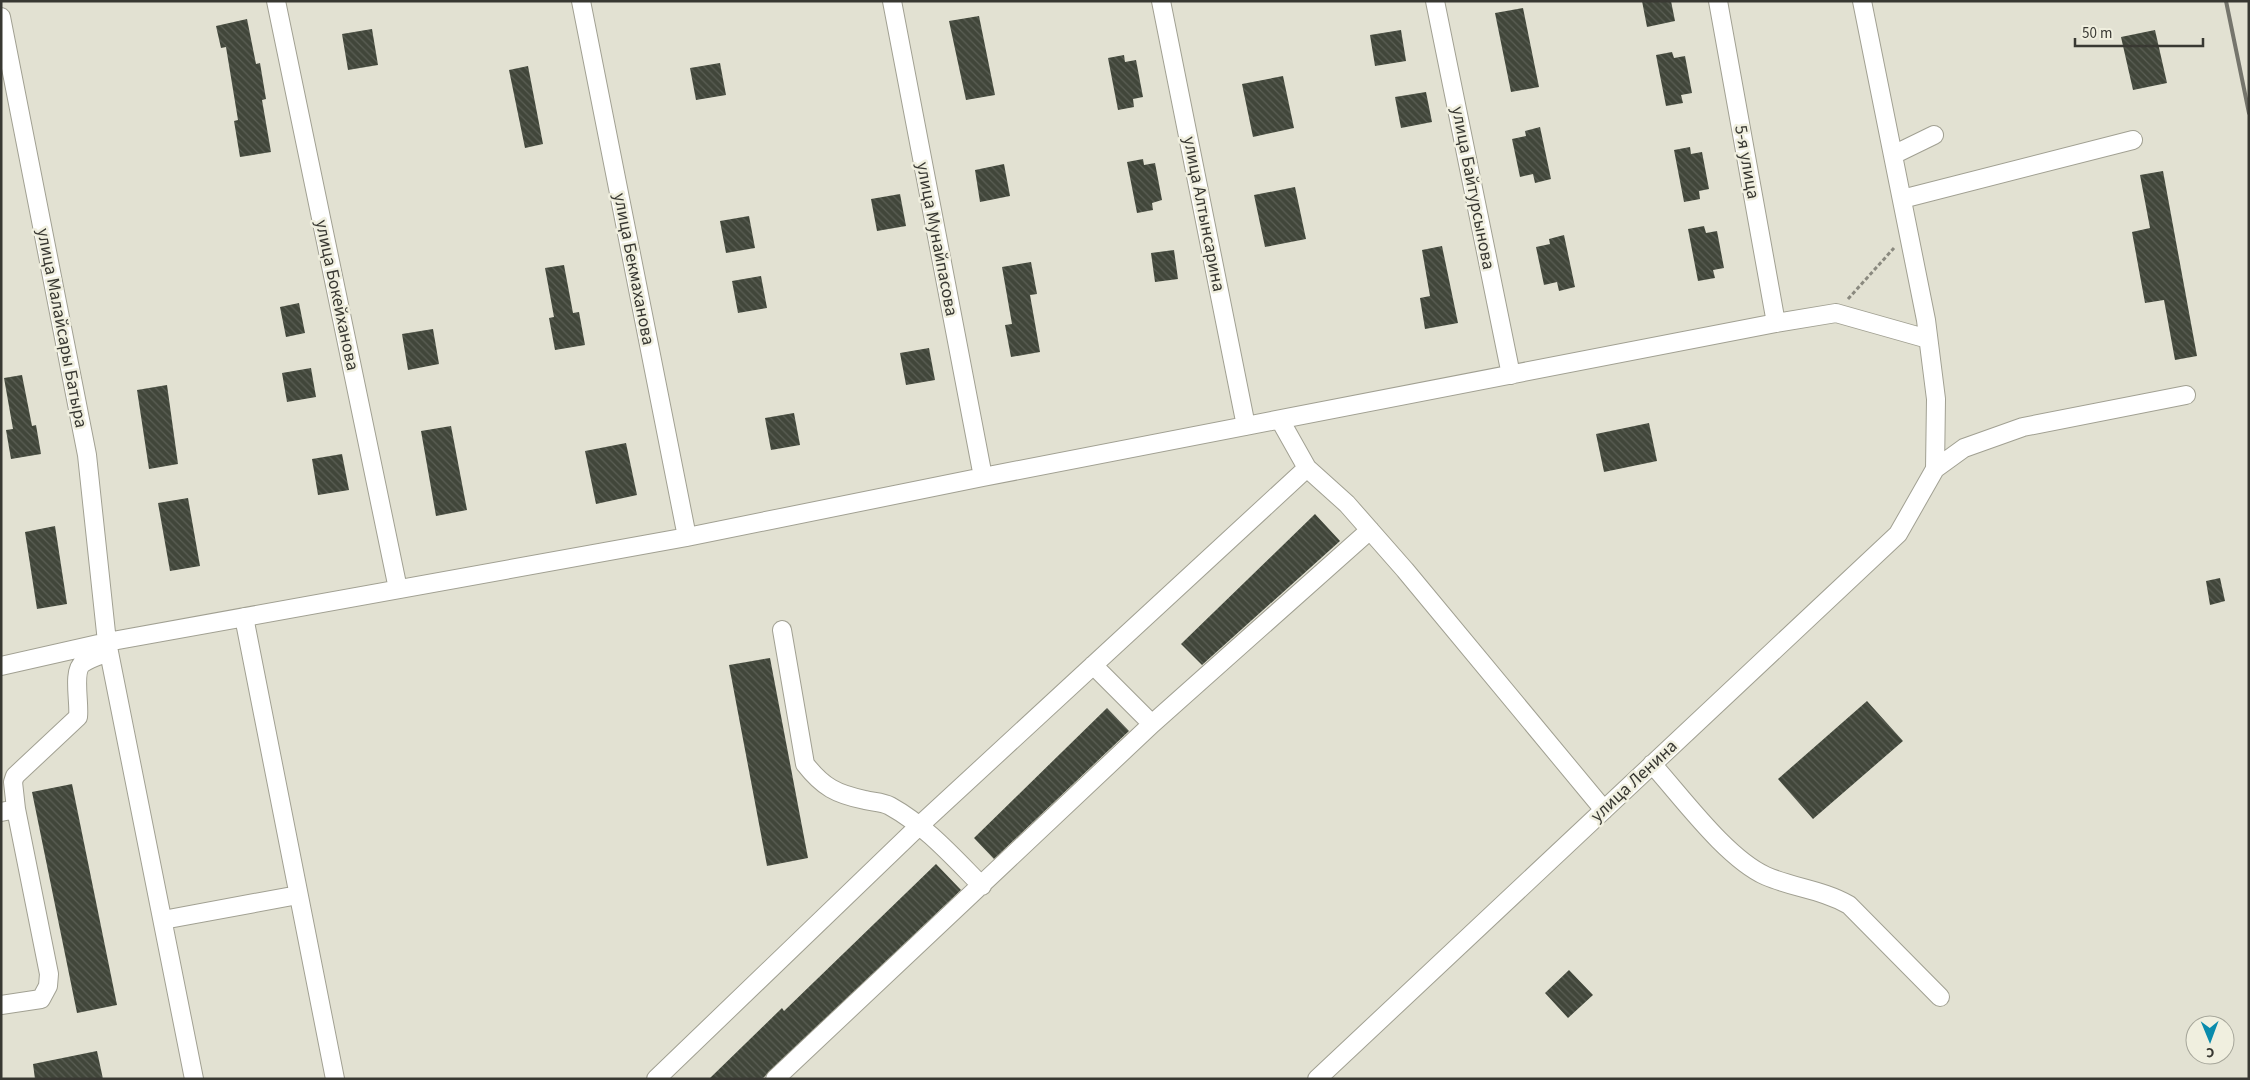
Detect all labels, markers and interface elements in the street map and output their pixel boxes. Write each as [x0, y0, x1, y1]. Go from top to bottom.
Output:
scale bar [2075, 15, 2202, 47]
text: 50 m [2082, 23, 2112, 44]
street label: улица Байтурсынова [1445, 104, 1501, 272]
street label: 5-я улица [1728, 123, 1766, 201]
street label: улица Алтынсарина [1177, 134, 1231, 294]
street label: улица Мунайпасова [910, 160, 964, 318]
street label: улица Бекмаханова [607, 191, 661, 347]
street label: улица Бокейханова [309, 217, 365, 373]
street label: улица Малайсары Батыра [30, 226, 94, 430]
street label: улица Ленина [1585, 734, 1683, 828]
north arrow [2185, 1015, 2235, 1065]
text: С [2206, 1042, 2214, 1062]

